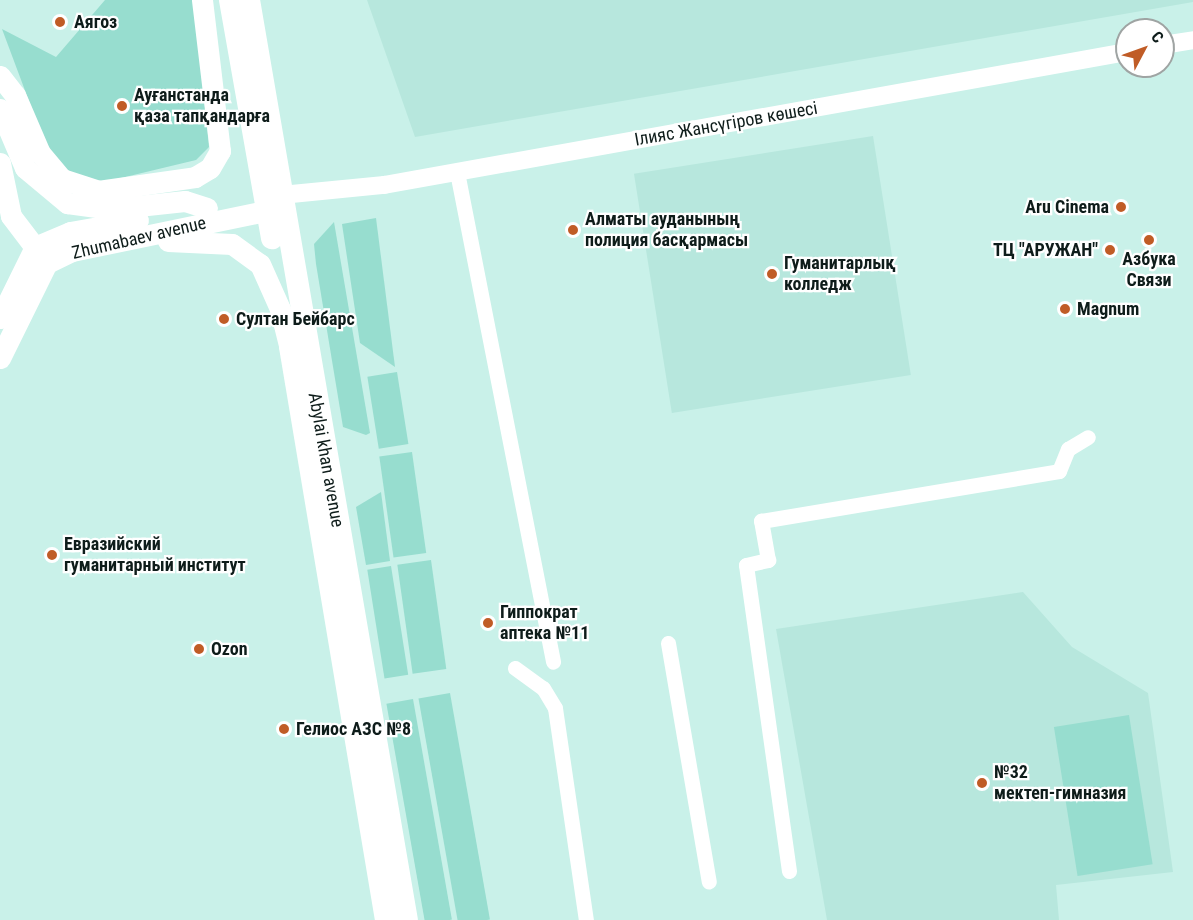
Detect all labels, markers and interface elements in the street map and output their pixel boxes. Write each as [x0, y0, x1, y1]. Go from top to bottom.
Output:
place label: Аягоз [74, 11, 117, 33]
marker: Аягоз [51, 13, 69, 31]
north arrow [1115, 18, 1175, 78]
text: С [1147, 27, 1168, 47]
place label: Ауғанстанда қаза тапқандарға [134, 85, 270, 128]
street label: Ілияс Жансүгіров көшесі [633, 97, 819, 151]
marker: Ауғанстанда қаза тапқандарға [115, 99, 129, 113]
place label: Aru Cinema [1025, 196, 1109, 218]
marker: Aru Cinema [1114, 200, 1128, 214]
place label: Алматы ауданының полиция басқармасы [585, 209, 748, 252]
street label: Zhumabaev avenue [70, 212, 208, 264]
marker: Алматы ауданының полиция басқармасы [566, 223, 580, 237]
marker: Азбука Связи [1142, 233, 1156, 247]
place label: ТЦ "АРУЖАН" [993, 239, 1098, 261]
marker: ТЦ "АРУЖАН" [1103, 243, 1117, 257]
place label: Азбука Связи [1122, 249, 1176, 292]
place label: Гуманитарлық колледж [784, 253, 896, 296]
marker: Гуманитарлық колледж [765, 267, 779, 281]
place label: Magnum [1077, 298, 1139, 320]
marker: Magnum [1058, 302, 1072, 316]
place label: Султан Бейбарс [236, 308, 355, 330]
marker: Султан Бейбарс [217, 312, 231, 326]
street label: Abylai khan avenue [304, 391, 348, 529]
place label: Евразийский гуманитарный институт [64, 534, 246, 576]
marker: Евразийский гуманитарный институт [45, 548, 59, 562]
place label: Гиппократ аптека №11 [500, 602, 589, 644]
marker: Гиппократ аптека №11 [481, 616, 495, 630]
place label: Ozon [211, 638, 248, 660]
marker: Ozon [192, 642, 206, 656]
place label: Гелиос АЗС №8 [296, 718, 411, 740]
marker: Гелиос АЗС №8 [277, 722, 291, 736]
place label: №32 мектеп-гимназия [994, 762, 1126, 804]
marker: №32 мектеп-гимназия [975, 776, 989, 790]

